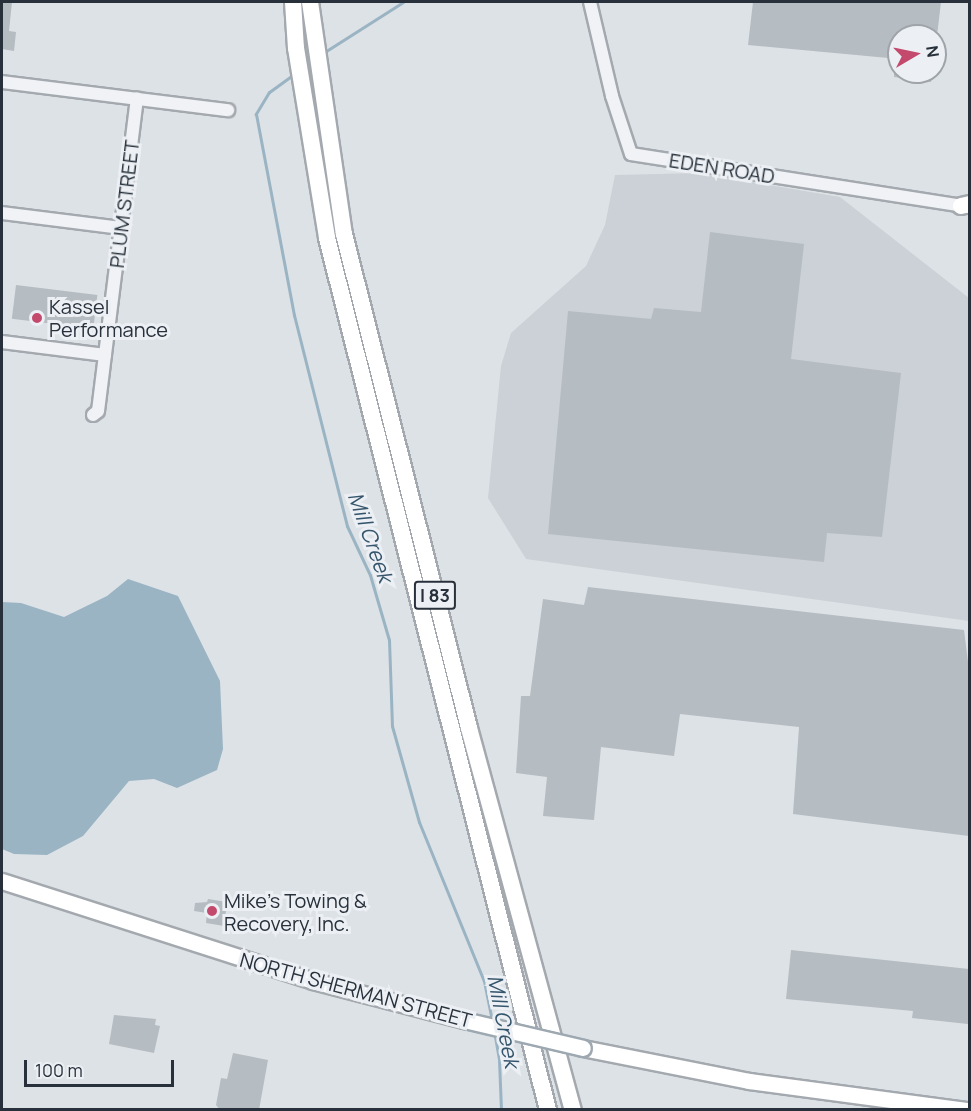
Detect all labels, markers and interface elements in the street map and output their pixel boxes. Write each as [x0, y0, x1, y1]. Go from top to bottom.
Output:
north arrow [887, 24, 947, 84]
text: N [921, 44, 945, 59]
street label: PLUM STREET [104, 139, 144, 269]
street label: EDEN ROAD [667, 148, 777, 188]
place label: Kassel Performance [49, 294, 168, 341]
marker: Kassel Performance [30, 311, 44, 325]
water label: Mill Creek [343, 489, 399, 585]
road number: I 83 [412, 580, 458, 610]
place label: Mike's Towing & Recovery, Inc. [224, 888, 367, 935]
marker: Mike's Towing & Recovery, Inc. [205, 904, 219, 918]
street label: NORTH SHERMAN STREET [237, 947, 475, 1033]
water label: Mill Creek [483, 973, 525, 1069]
scale bar [27, 1048, 177, 1086]
text: 100 m [35, 1058, 83, 1082]

